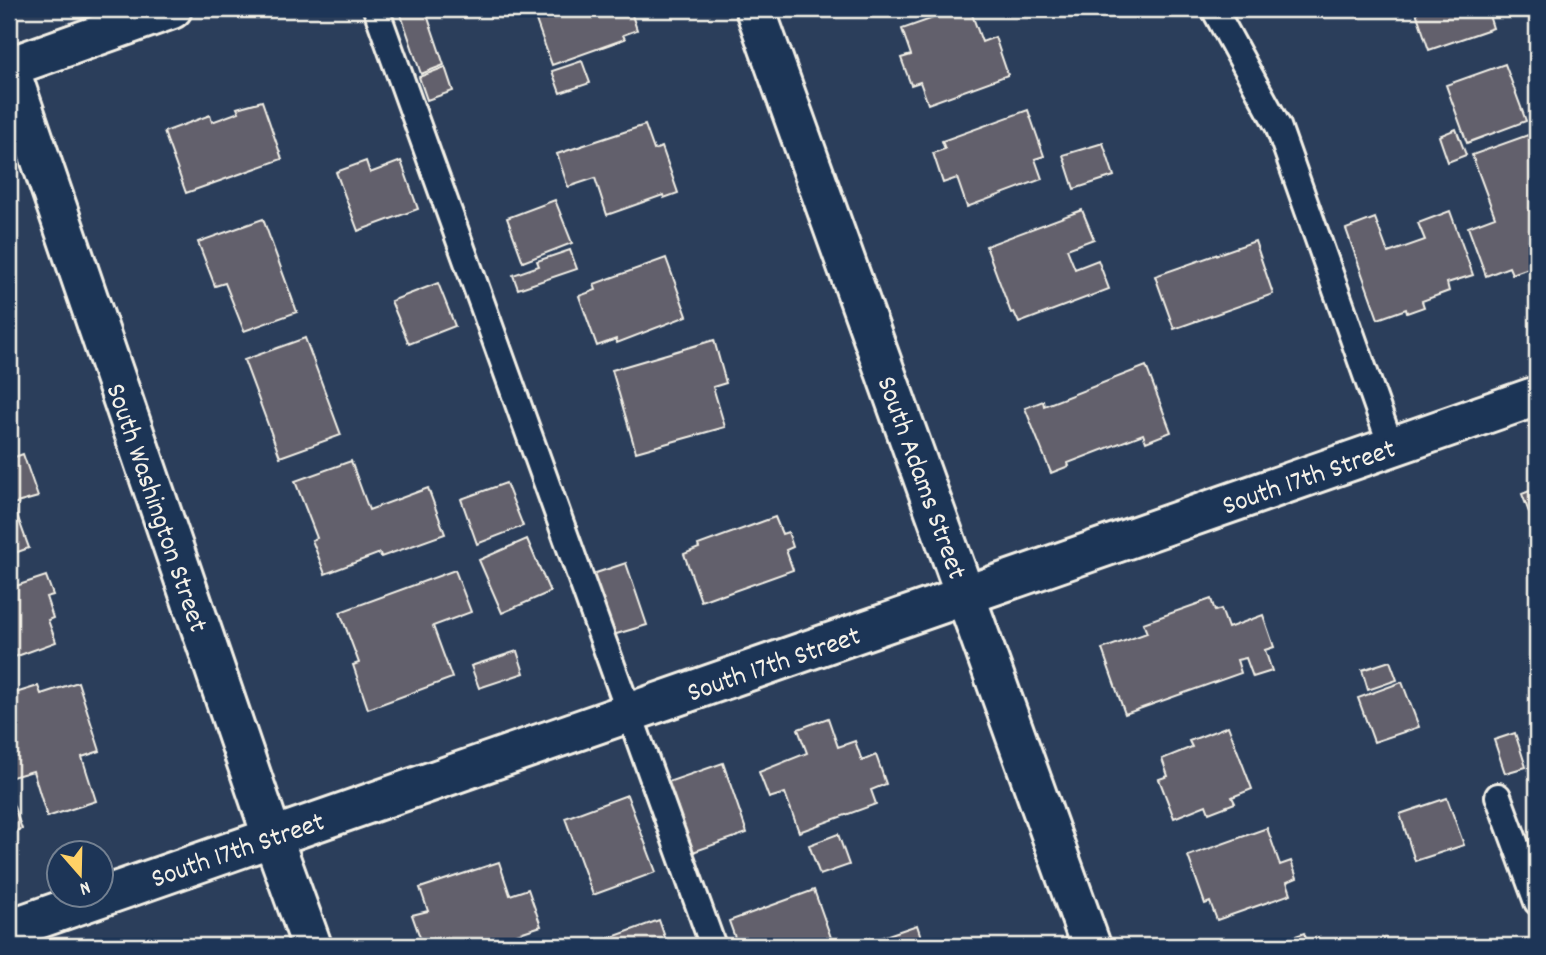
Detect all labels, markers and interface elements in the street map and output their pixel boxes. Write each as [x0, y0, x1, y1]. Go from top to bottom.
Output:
street label: South Adams Street [864, 372, 975, 586]
street label: South Washington Street [93, 379, 216, 638]
street label: South 17th Street [1218, 431, 1402, 528]
street label: South 17th Street [683, 618, 867, 715]
street label: South 17th Street [147, 804, 331, 901]
north arrow [46, 839, 116, 909]
text: N [76, 872, 94, 901]

